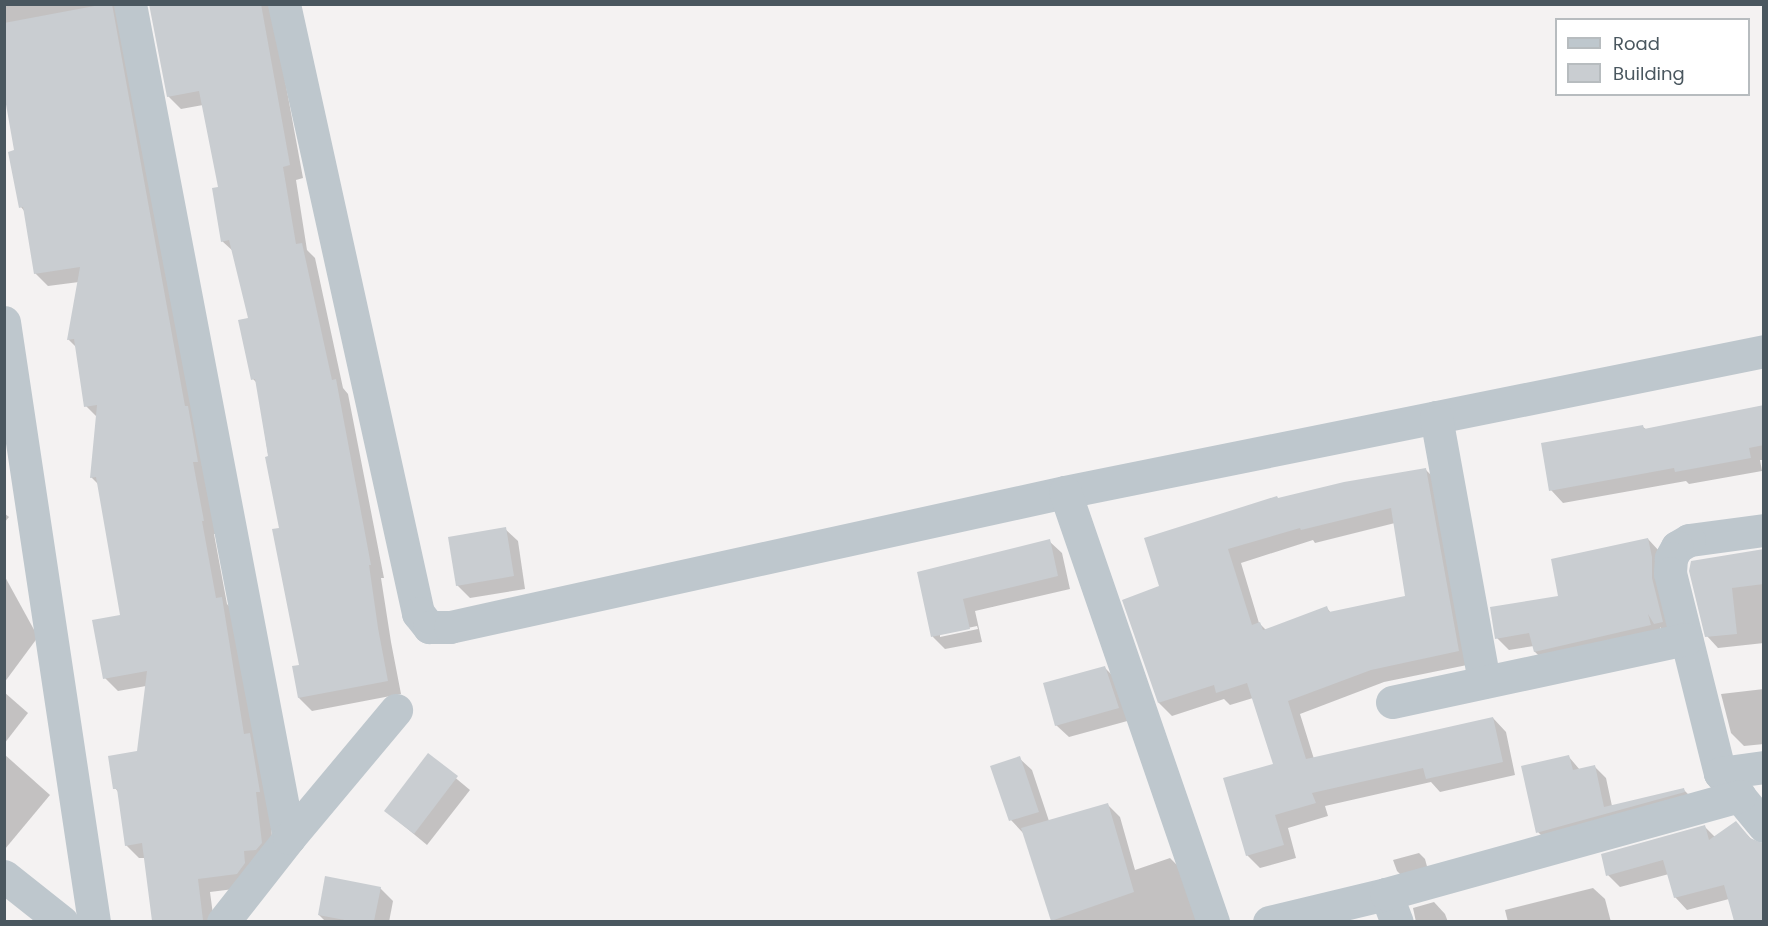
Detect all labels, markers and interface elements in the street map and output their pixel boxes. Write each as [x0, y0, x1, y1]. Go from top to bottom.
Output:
legend [1555, 18, 1750, 96]
text: Road [1613, 31, 1660, 56]
text: Building [1613, 61, 1685, 86]

